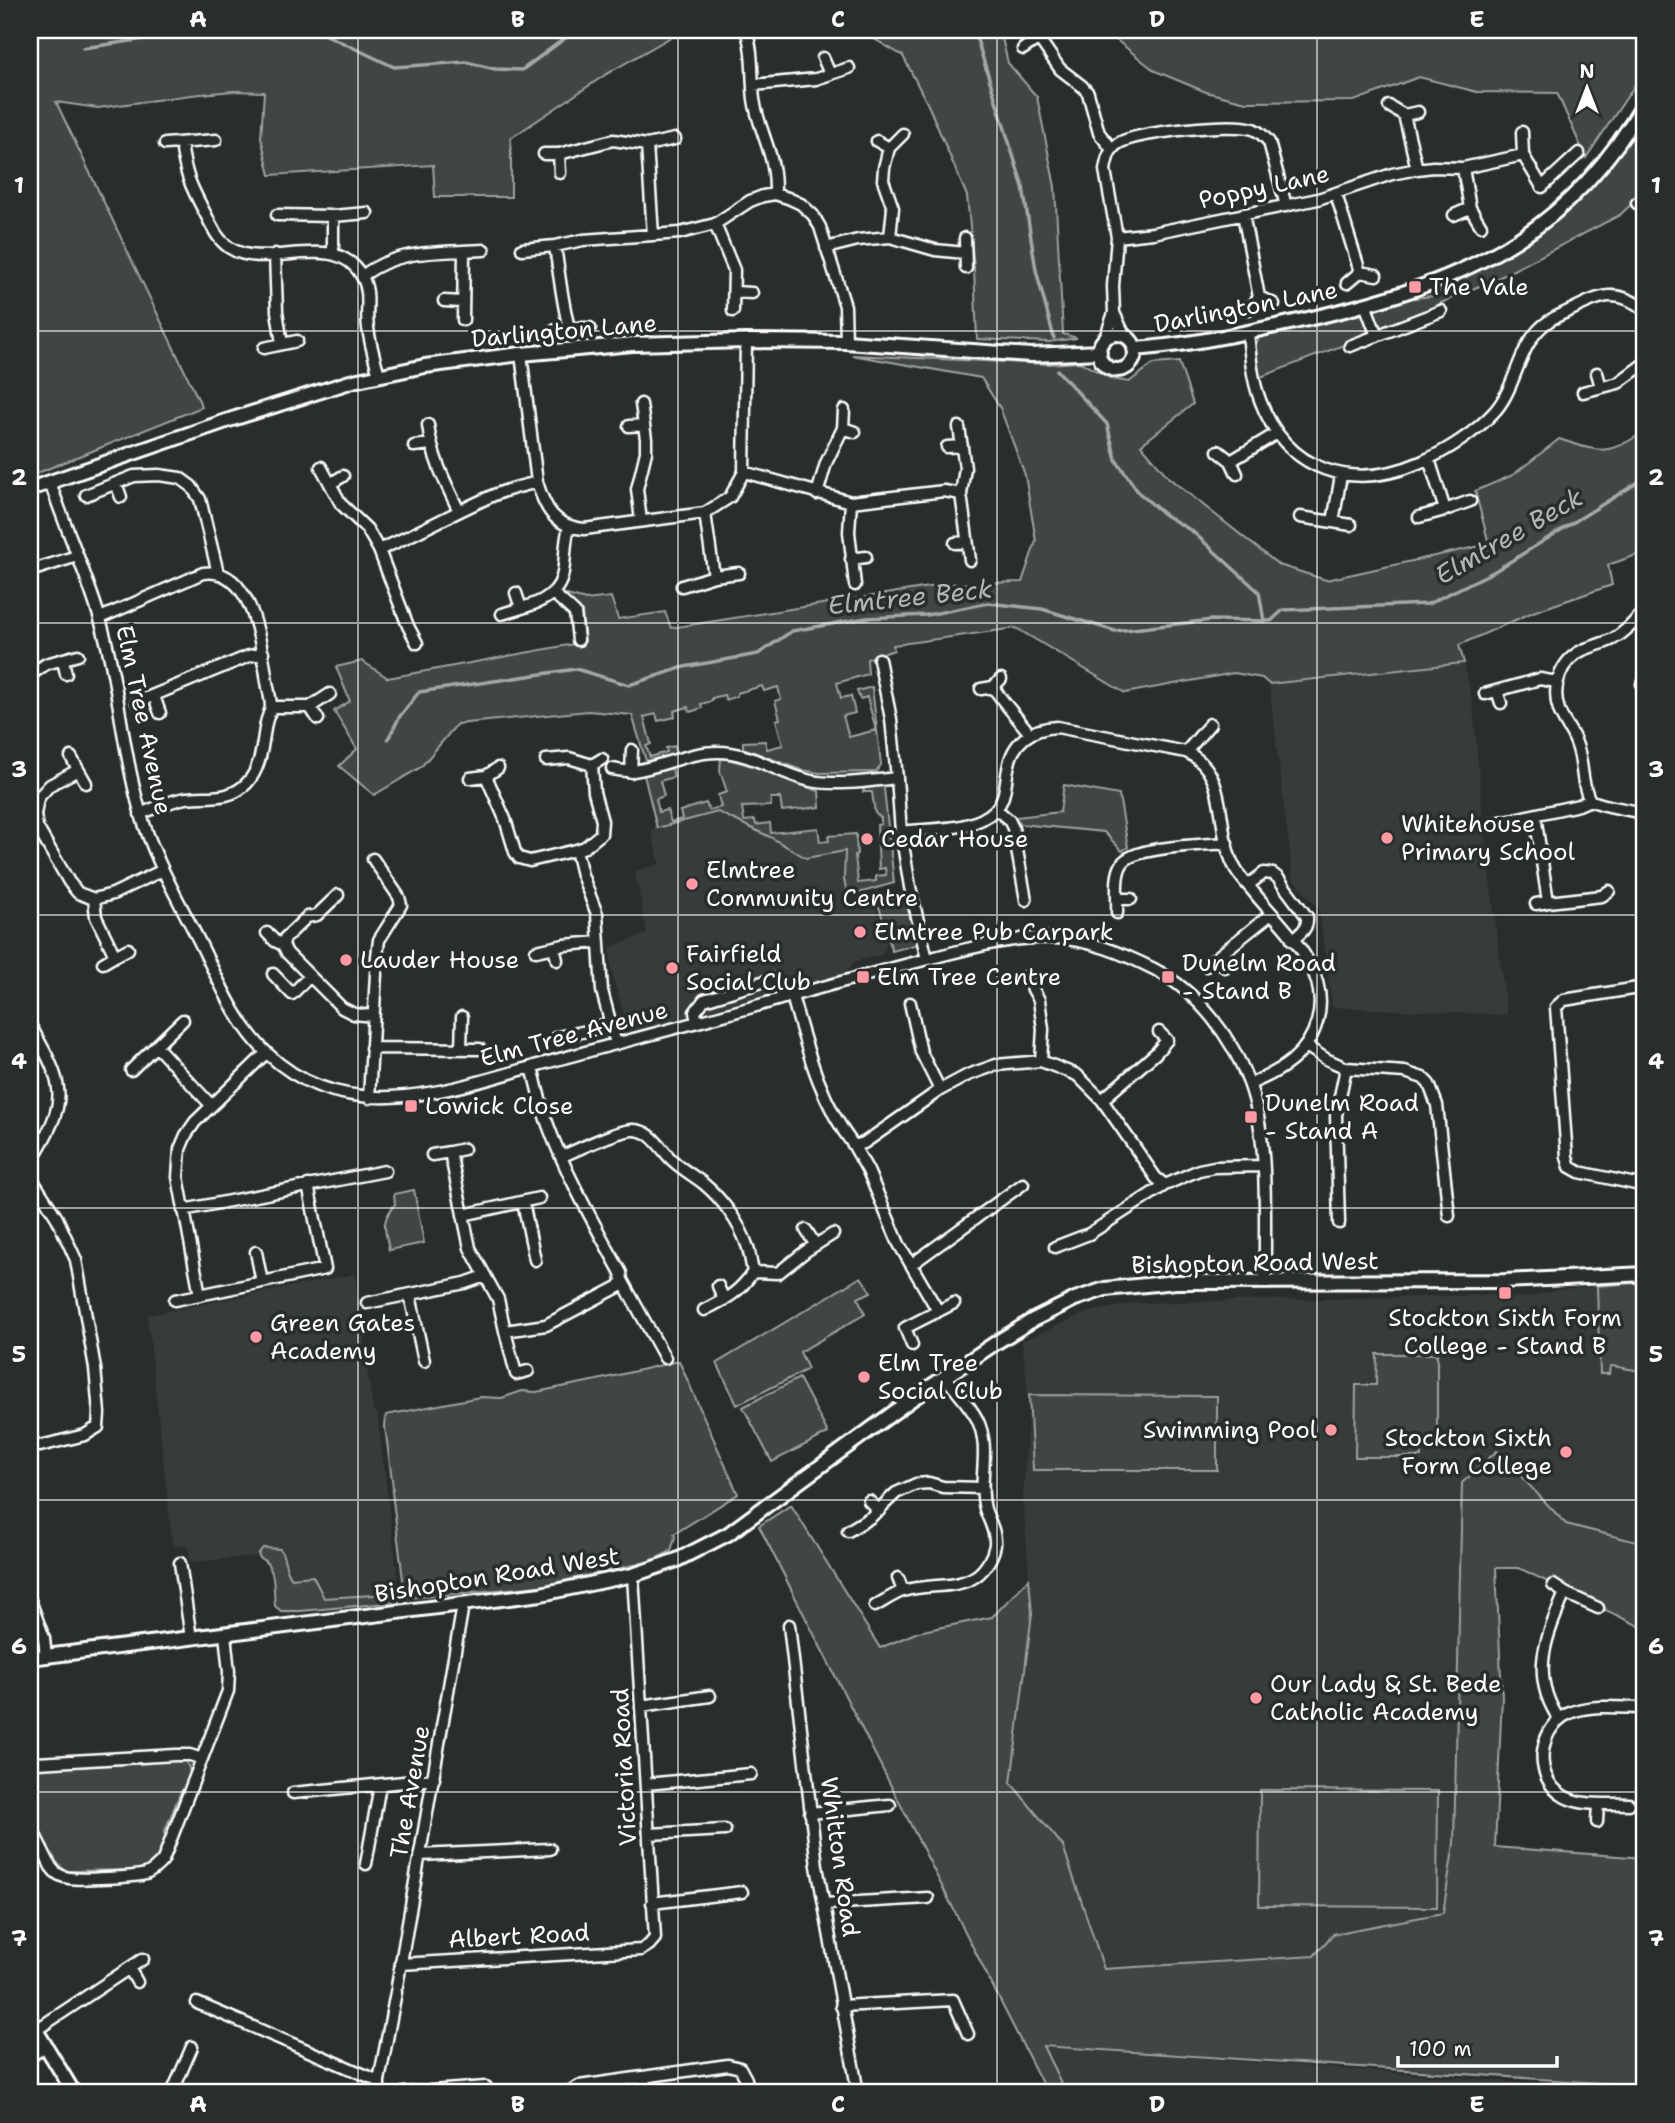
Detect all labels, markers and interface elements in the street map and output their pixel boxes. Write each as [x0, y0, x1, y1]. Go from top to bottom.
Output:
text: A [189, 4, 207, 34]
text: B [511, 4, 525, 34]
text: C [831, 4, 845, 34]
text: D [1149, 4, 1165, 34]
text: E [1469, 4, 1485, 34]
north arrow [1552, 52, 1622, 122]
text: N [1579, 59, 1595, 84]
street label: Poppy Lane [1196, 158, 1332, 216]
text: 1 [14, 170, 24, 200]
text: 1 [1651, 170, 1661, 200]
place label: The Vale [1429, 271, 1529, 303]
street label: Darlington Lane [1152, 274, 1340, 340]
marker: The Vale [1407, 279, 1423, 295]
street label: Darlington Lane [470, 307, 658, 355]
text: 2 [11, 462, 27, 492]
text: 2 [1648, 462, 1664, 492]
water label: Elmtree Beck [1428, 479, 1589, 592]
water label: Elmtree Beck [826, 570, 994, 623]
street label: Elm Tree Avenue [108, 622, 180, 818]
text: 3 [11, 754, 27, 784]
text: 3 [1648, 754, 1664, 784]
place label: Whitehouse Primary School [1401, 808, 1576, 868]
place label: Cedar House [881, 823, 1028, 855]
marker: Whitehouse Primary School [1379, 830, 1395, 846]
marker: Cedar House [859, 831, 875, 847]
place label: Elmtree Community Centre [706, 854, 918, 914]
marker: Elmtree Community Centre [684, 876, 700, 892]
place label: Elmtree Pub Carpark [874, 916, 1114, 948]
marker: Elmtree Pub Carpark [852, 924, 868, 940]
place label: Fairfield Social Club [686, 938, 811, 998]
place label: Lauder House [360, 944, 519, 976]
place label: Dunelm Road - Stand B [1182, 947, 1336, 1007]
marker: Lauder House [338, 952, 354, 968]
marker: Fairfield Social Club [664, 960, 680, 976]
place label: Elm Tree Centre [877, 961, 1061, 993]
marker: Elm Tree Centre [855, 969, 871, 985]
marker: Dunelm Road - Stand B [1160, 969, 1176, 985]
street label: Elm Tree Avenue [477, 994, 671, 1074]
text: 4 [11, 1046, 27, 1076]
text: 4 [1648, 1046, 1664, 1076]
place label: Dunelm Road - Stand A [1265, 1087, 1419, 1147]
place label: Lowick Close [425, 1090, 574, 1122]
marker: Lowick Close [403, 1098, 419, 1114]
marker: Dunelm Road - Stand A [1243, 1109, 1259, 1125]
street label: Bishopton Road West [1131, 1245, 1379, 1281]
marker: Stockton Sixth Form College - Stand B [1497, 1285, 1513, 1301]
place label: Stockton Sixth Form College - Stand B [1388, 1302, 1622, 1362]
place label: Green Gates Academy [270, 1307, 415, 1367]
marker: Green Gates Academy [248, 1329, 264, 1345]
text: 5 [12, 1339, 26, 1369]
text: 5 [1649, 1339, 1663, 1369]
place label: Elm Tree Social Club [878, 1347, 1003, 1407]
marker: Elm Tree Social Club [856, 1369, 872, 1385]
place label: Swimming Pool [1143, 1414, 1318, 1446]
marker: Swimming Pool [1323, 1422, 1339, 1438]
place label: Stockton Sixth Form College [1385, 1422, 1552, 1482]
marker: Stockton Sixth Form College [1558, 1444, 1574, 1460]
street label: Bishopton Road West [372, 1540, 622, 1610]
text: 6 [11, 1631, 27, 1661]
text: 6 [1648, 1631, 1664, 1661]
place label: Our Lady & St. Bede Catholic Academy [1270, 1668, 1502, 1728]
street label: Victoria Road [604, 1687, 644, 1847]
marker: Our Lady & St. Bede Catholic Academy [1248, 1690, 1264, 1706]
street label: The Avenue [383, 1723, 437, 1861]
street label: Whitton Road [813, 1775, 867, 1939]
street label: Albert Road [448, 1916, 590, 1956]
text: 7 [11, 1923, 27, 1953]
text: 7 [1648, 1923, 1664, 1953]
scale bar [1398, 2025, 1558, 2069]
text: 100 m [1409, 2035, 1472, 2063]
text: A [189, 2089, 207, 2119]
text: B [511, 2089, 525, 2119]
text: C [831, 2089, 845, 2119]
text: D [1149, 2089, 1165, 2119]
text: E [1469, 2089, 1485, 2119]

